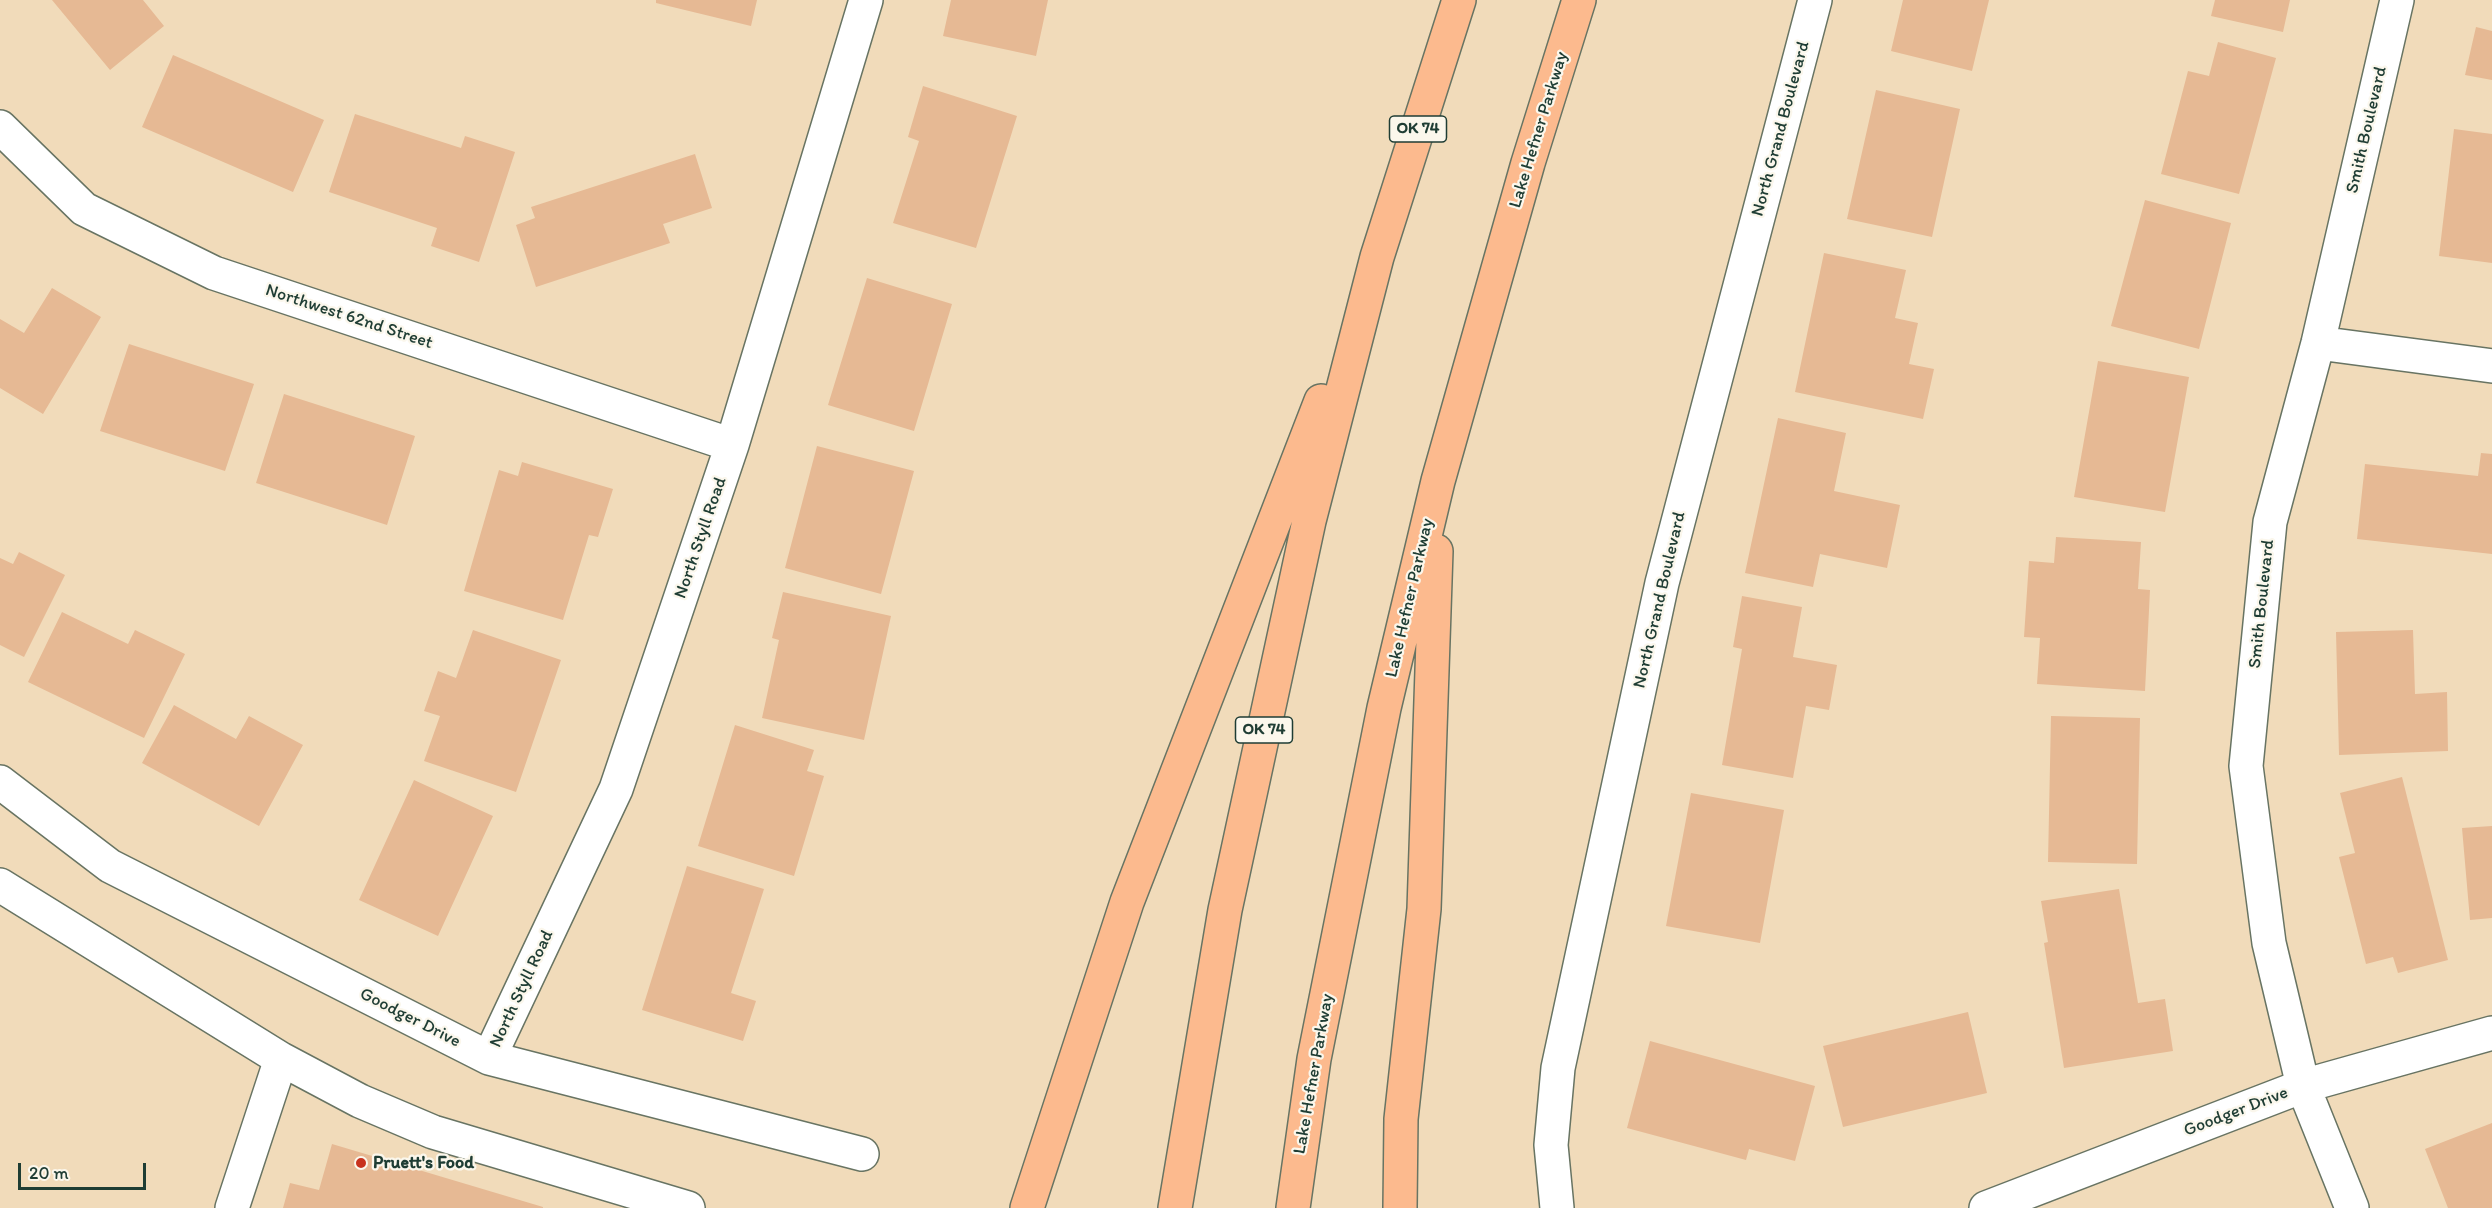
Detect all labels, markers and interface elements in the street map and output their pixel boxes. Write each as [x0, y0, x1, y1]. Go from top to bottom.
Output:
street label: North Grand Boulevard [1747, 39, 1815, 219]
street label: Lake Hefner Parkway [1505, 49, 1573, 211]
street label: Smith Boulevard [2342, 65, 2392, 195]
road number: OK 74 [1390, 116, 1446, 142]
street label: Northwest 62nd Street [263, 280, 435, 354]
street label: North Styll Road [670, 474, 732, 602]
street label: North Grand Boulevard [1629, 510, 1691, 690]
street label: Lake Hefner Parkway [1381, 516, 1439, 680]
street label: Smith Boulevard [2244, 538, 2280, 670]
road number: OK 74 [1236, 717, 1292, 743]
street label: North Styll Road [485, 927, 559, 1051]
street label: Goodger Drive [356, 983, 464, 1053]
street label: Lake Hefner Parkway [1289, 992, 1339, 1156]
street label: Goodger Drive [2181, 1082, 2291, 1142]
scale bar [21, 1151, 148, 1189]
place label: Pruett's Food [373, 1152, 474, 1174]
marker: Pruett's Food [354, 1156, 368, 1170]
text: 20 m [29, 1162, 69, 1184]

